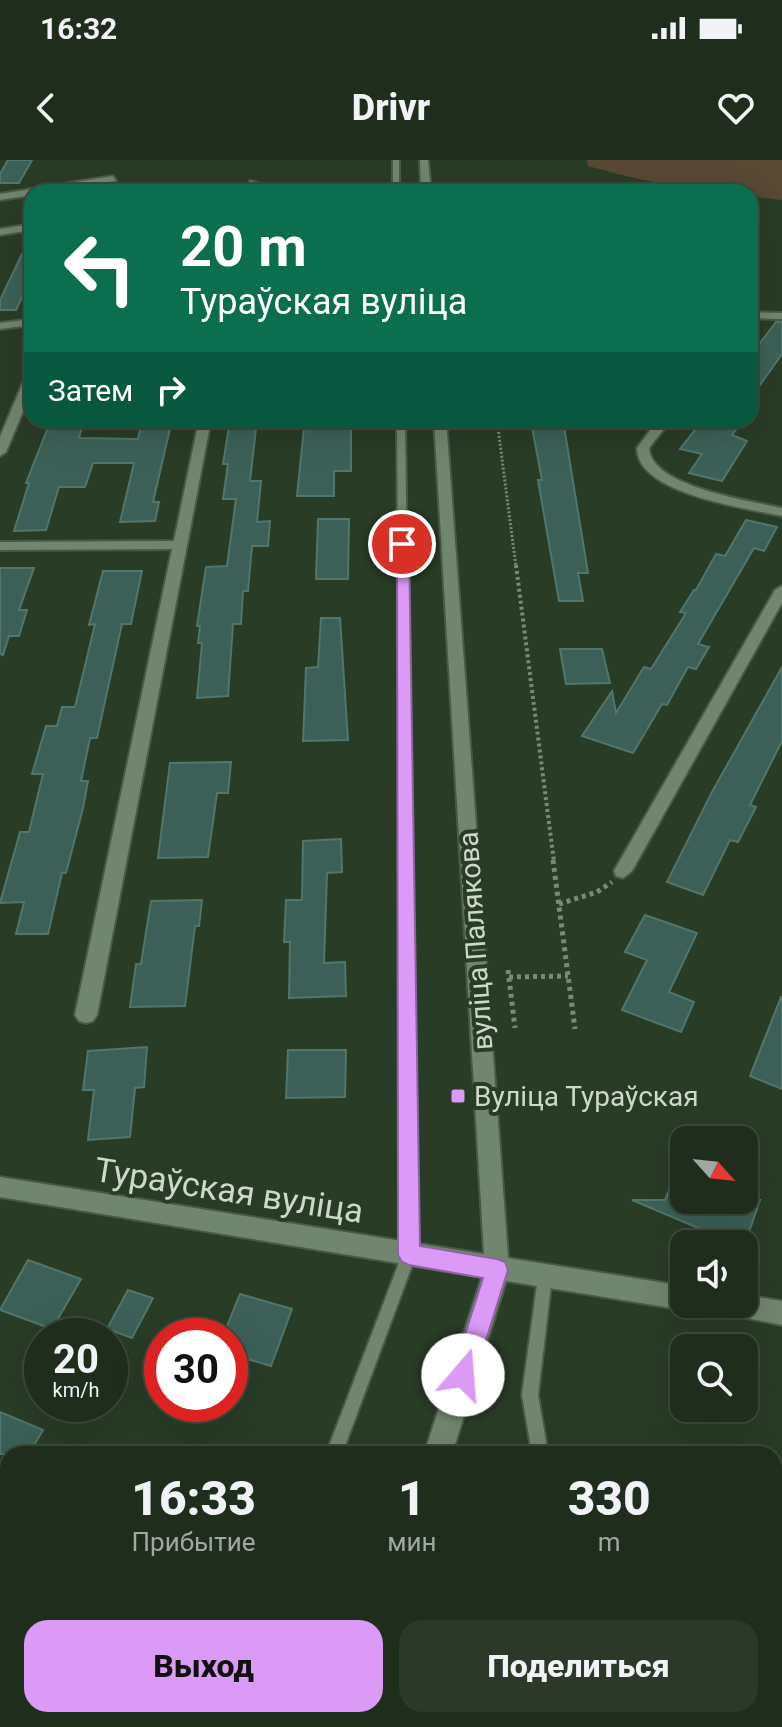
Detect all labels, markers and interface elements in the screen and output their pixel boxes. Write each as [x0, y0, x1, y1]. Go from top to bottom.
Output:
text: 16:32 [40, 11, 117, 46]
icon: back [24, 86, 68, 130]
icon: heart [714, 86, 758, 130]
text: Drivr [352, 87, 430, 129]
text: 20 m [180, 214, 307, 280]
icon: left [48, 216, 152, 320]
text: Тураўская вуліца [180, 281, 467, 323]
icon: right [149, 368, 193, 412]
text: Затем [48, 373, 133, 408]
pin [368, 510, 436, 578]
icon: arrive [380, 522, 424, 566]
street label: вуліца Палякова [451, 831, 500, 1051]
place label: Вуліца Тураўская [474, 1080, 699, 1113]
marker: Вуліца Тураўская [449, 1087, 467, 1105]
north arrow [670, 1126, 758, 1214]
map controls [670, 1126, 758, 1422]
street label: Тураўская вуліца [92, 1149, 366, 1231]
button: sound [670, 1230, 758, 1318]
speed limit sign: 30 [144, 1318, 248, 1422]
position arrow [421, 1333, 505, 1417]
button: search [670, 1334, 758, 1422]
text: 20 [53, 1336, 99, 1383]
text: km/h [53, 1378, 99, 1402]
text: 16:33 [131, 1470, 256, 1527]
text: 1 [398, 1470, 426, 1527]
text: 330 [568, 1470, 651, 1527]
text: Прибытие [132, 1527, 256, 1557]
text: мин [387, 1527, 436, 1557]
text: m [598, 1527, 621, 1557]
button: Выход [24, 1620, 383, 1712]
button: Поделиться [399, 1620, 758, 1712]

